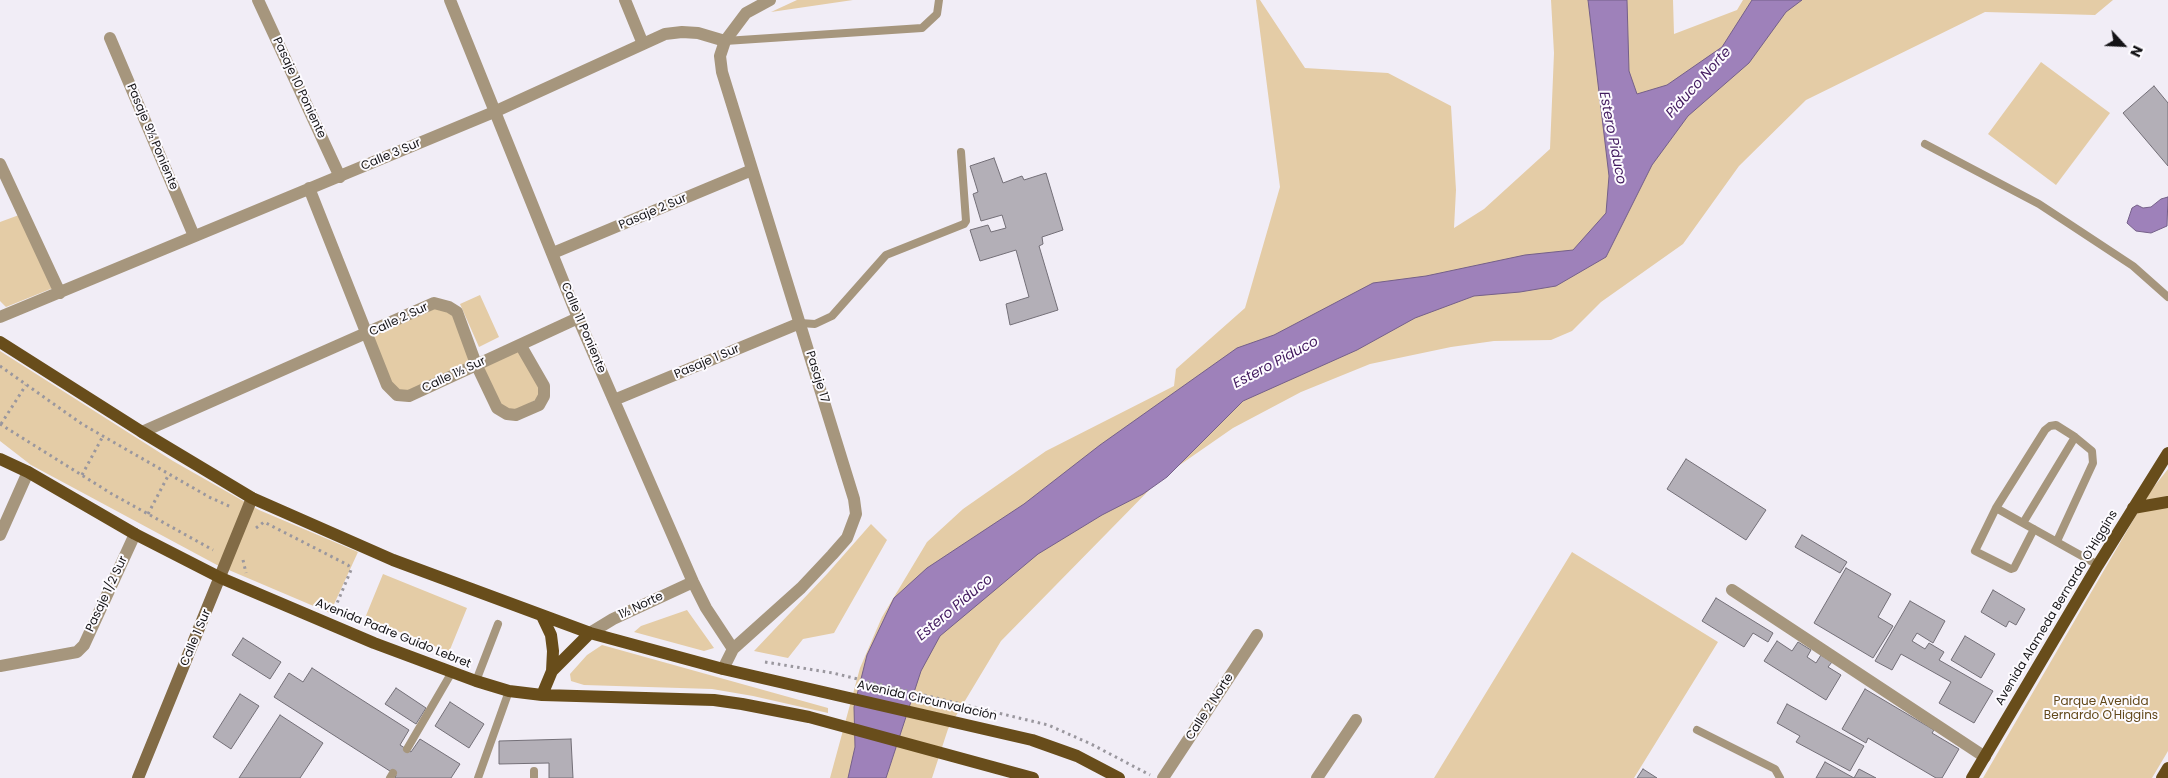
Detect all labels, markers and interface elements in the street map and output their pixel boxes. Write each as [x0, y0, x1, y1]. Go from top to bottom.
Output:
north arrow [2098, 20, 2148, 70]
street label: Pasaje 10 Poniente [269, 35, 329, 141]
text: N [2125, 42, 2148, 60]
water label: Piduco Norte [1663, 44, 1735, 122]
street label: Pasaje 9½ Poniente [123, 82, 181, 192]
water label: Estero Piduco [1595, 90, 1629, 186]
street label: Calle 3 Sur [359, 136, 423, 174]
street label: Pasaje 2 Sur [617, 191, 689, 233]
street label: Calle 11 Poniente [557, 281, 609, 375]
street label: Calle 2 Sur [367, 300, 431, 340]
water label: Estero Piduco [1231, 334, 1321, 392]
street label: Pasaje 1 Sur [672, 342, 742, 382]
street label: Pasaje 17 [802, 349, 832, 405]
street label: Calle 1½ Sur [420, 354, 488, 396]
street label: Avenida Alameda Bernardo O'Higgins [1993, 508, 2121, 708]
street label: Pasaje 1/2 Sur [83, 554, 131, 634]
water label: Estero Piduco [914, 571, 996, 645]
street label: 1½ Norte [616, 589, 666, 623]
street label: Avenida Padre Guido Lebret [313, 596, 473, 672]
street label: Calle 1 Sur [178, 607, 214, 669]
street label: Calle 2 Norte [1183, 671, 1237, 743]
street label: Avenida Circunvalación [856, 678, 998, 724]
park label: Parque Avenida Bernardo O'Higgins [2044, 695, 2158, 723]

